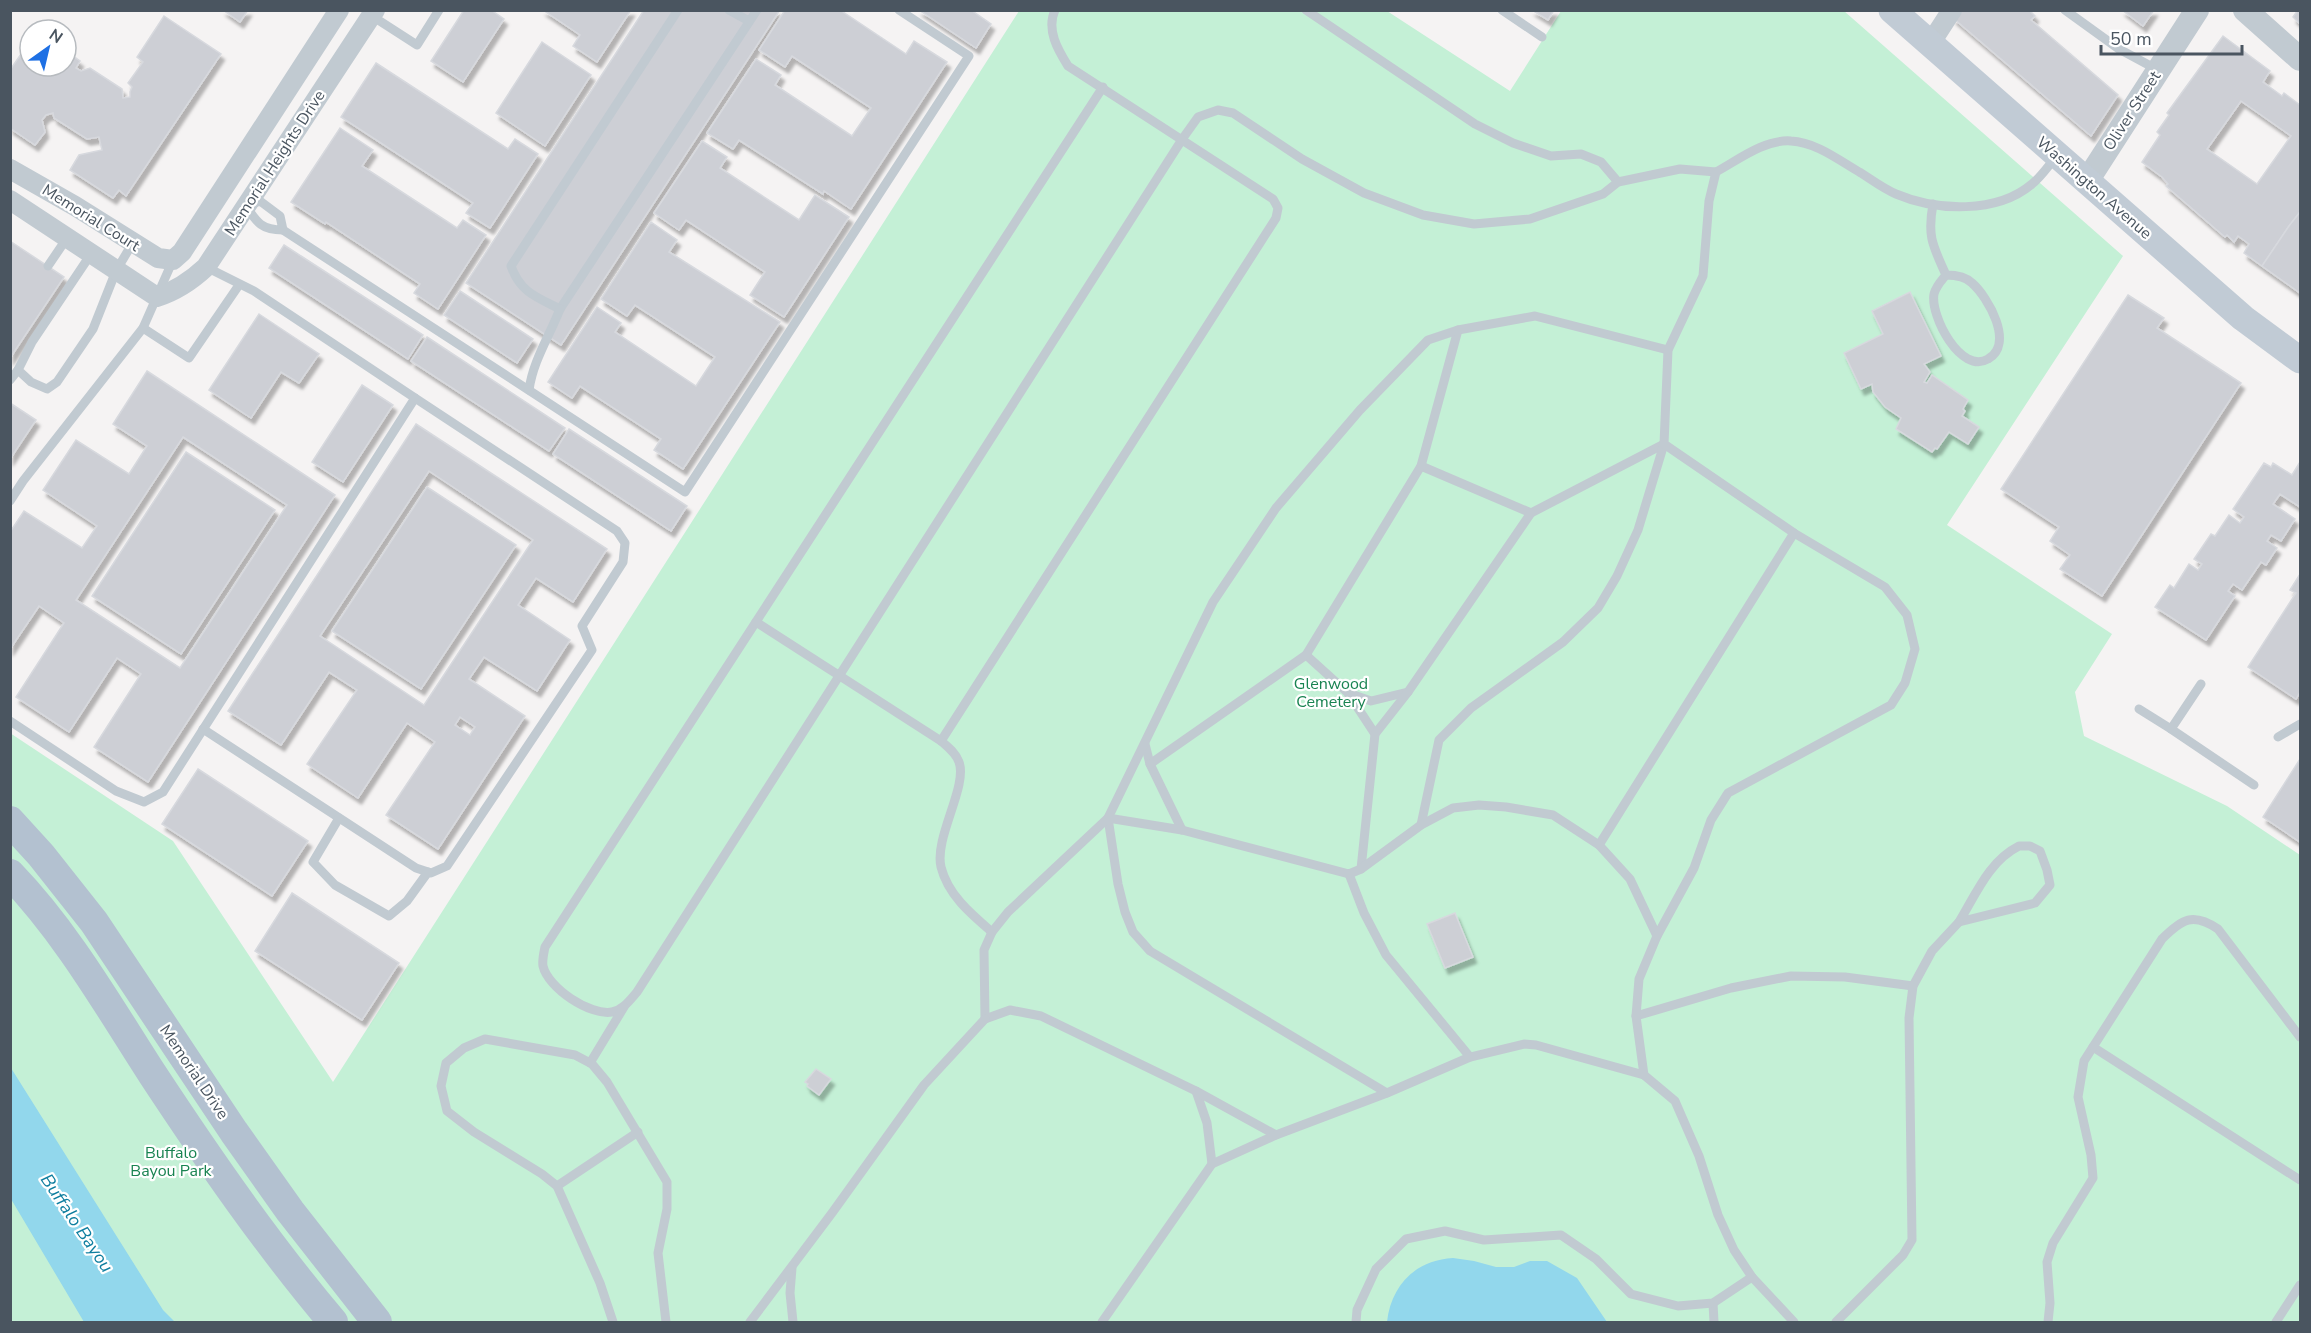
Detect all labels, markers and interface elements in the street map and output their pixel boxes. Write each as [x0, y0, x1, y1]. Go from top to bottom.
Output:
north arrow [18, 18, 78, 78]
scale bar [2101, 18, 2242, 56]
text: N [45, 24, 67, 49]
text: 50 m [2110, 27, 2152, 51]
street label: Oliver Street [2098, 67, 2166, 155]
street label: Memorial Heights Drive [220, 86, 330, 240]
street label: Washington Avenue [2032, 132, 2156, 244]
street label: Memorial Court [38, 179, 144, 257]
park label: Glenwood Cemetery [1294, 673, 1368, 713]
street label: Memorial Drive [154, 1020, 234, 1124]
park label: Buffalo Bayou Park [130, 1142, 213, 1182]
water label: Buffalo Bayou [35, 1169, 119, 1277]

